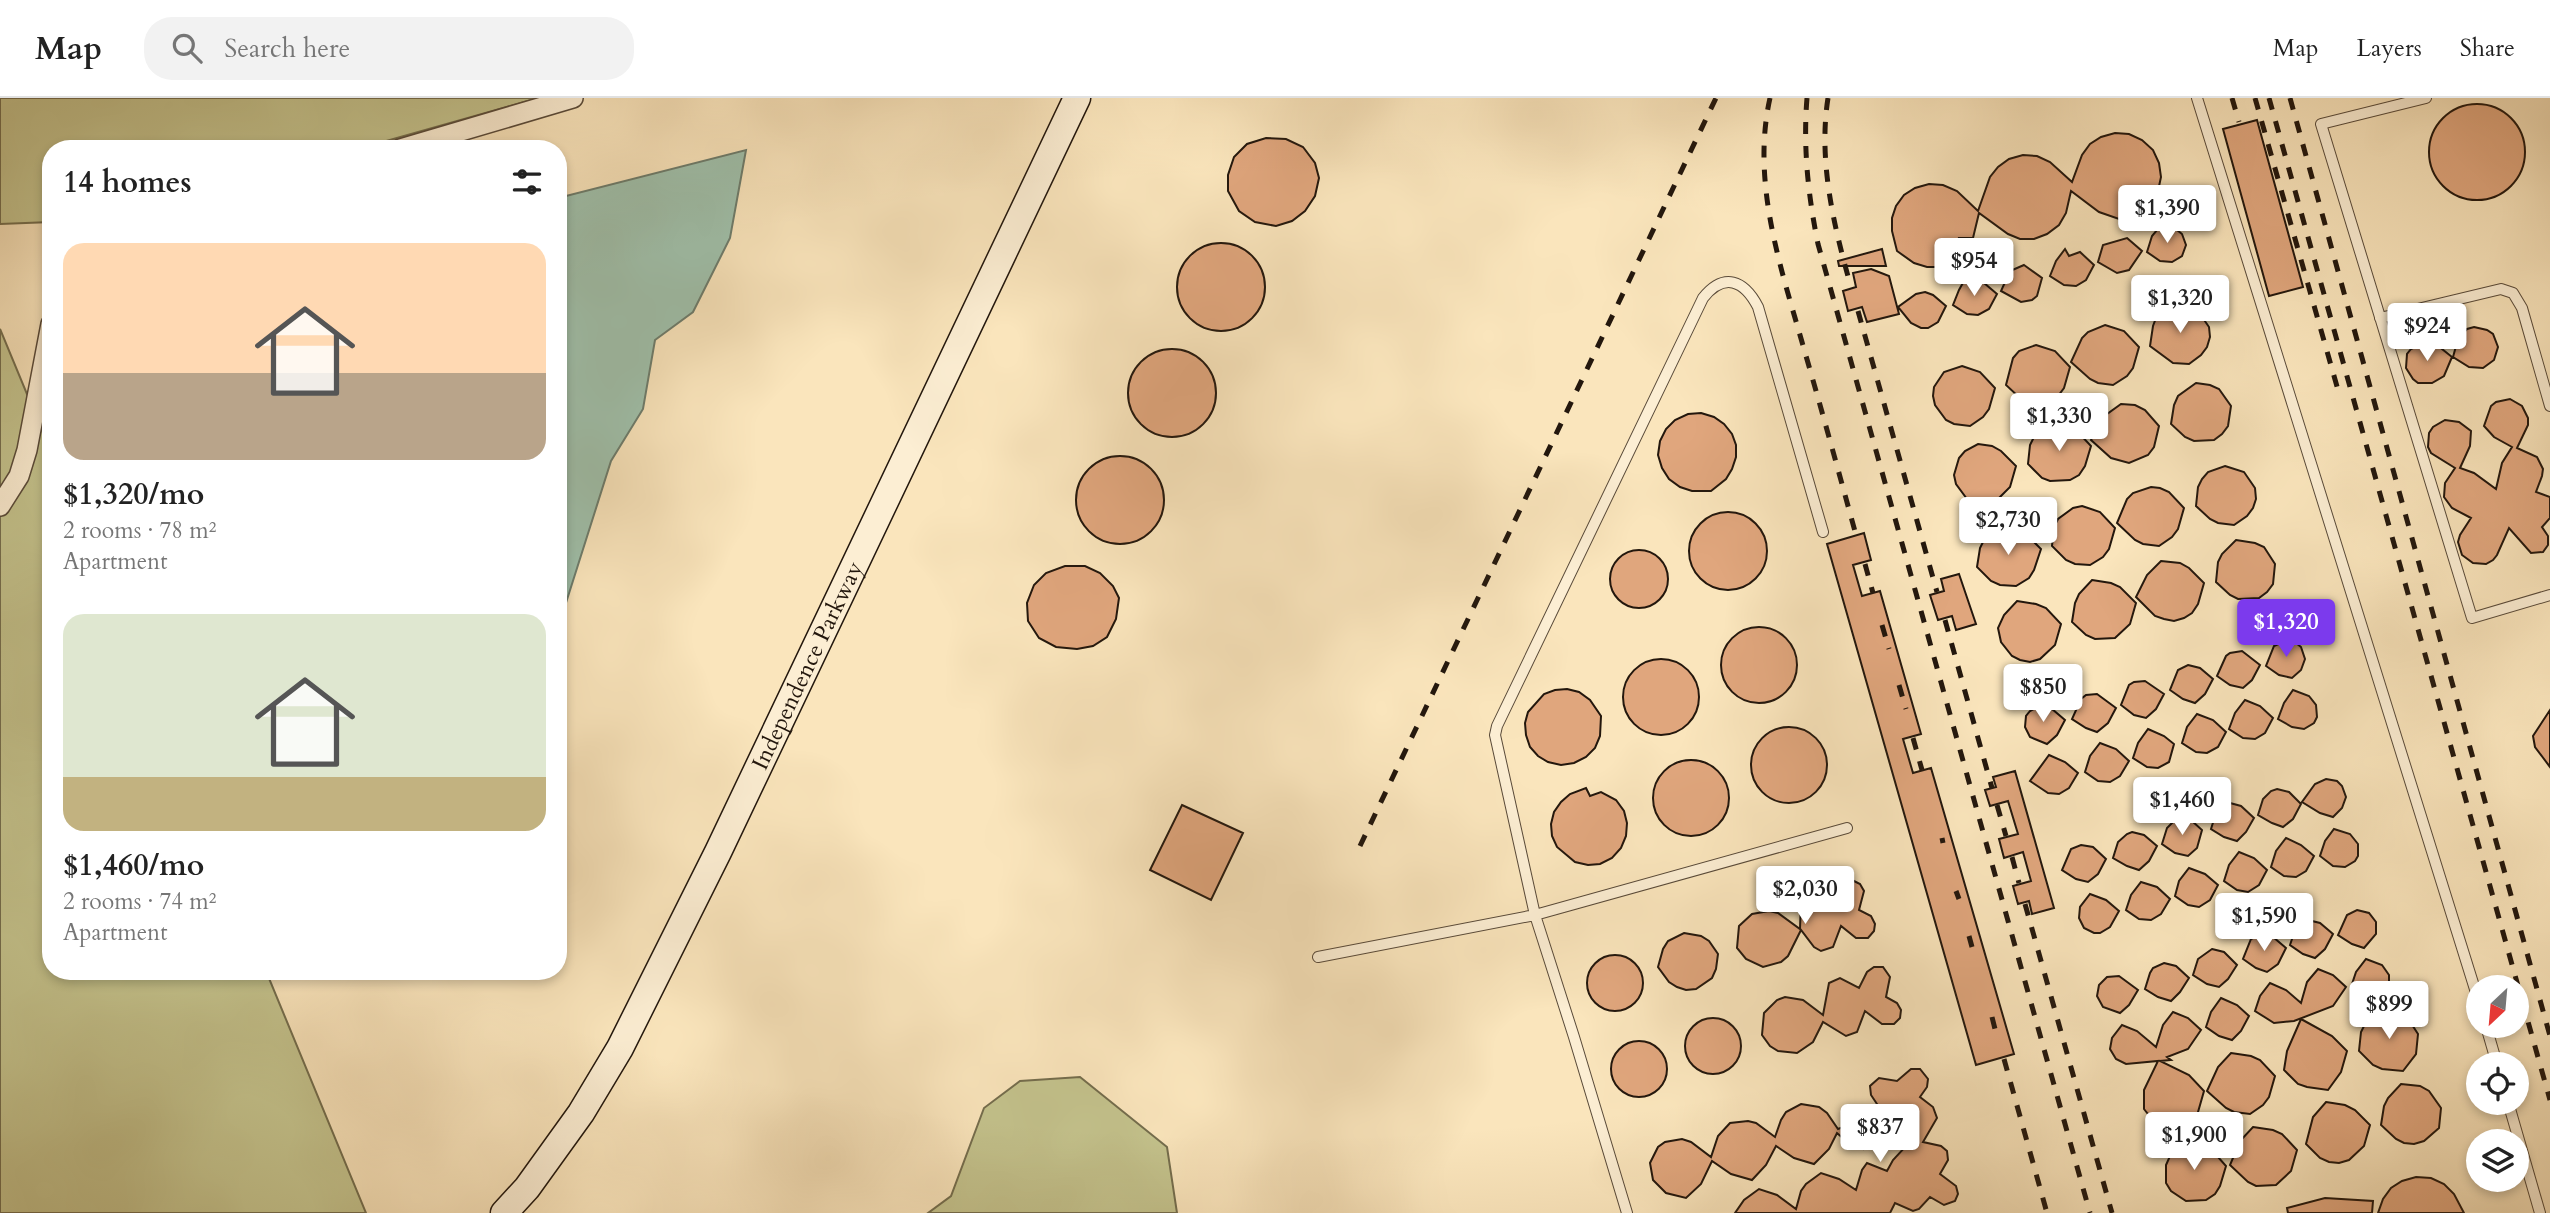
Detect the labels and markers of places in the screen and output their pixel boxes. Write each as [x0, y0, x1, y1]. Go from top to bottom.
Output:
pin: $1,390 [2110, 186, 2224, 245]
pin: $954 [1933, 238, 2015, 298]
pin: $1,320 [2123, 275, 2237, 335]
pin: $924 [2386, 303, 2468, 363]
pin: $1,330 [2002, 394, 2116, 453]
pin: $2,730 [1951, 498, 2065, 557]
pin: $1,320 [2229, 600, 2343, 659]
pin: $850 [2002, 664, 2084, 724]
pin: $1,460 [2125, 778, 2239, 837]
pin: $2,030 [1748, 866, 1862, 926]
pin: $1,590 [2207, 894, 2321, 953]
pin: $899 [2348, 982, 2430, 1041]
pin: $837 [1839, 1104, 1921, 1164]
pin: $1,900 [2137, 1112, 2251, 1172]

